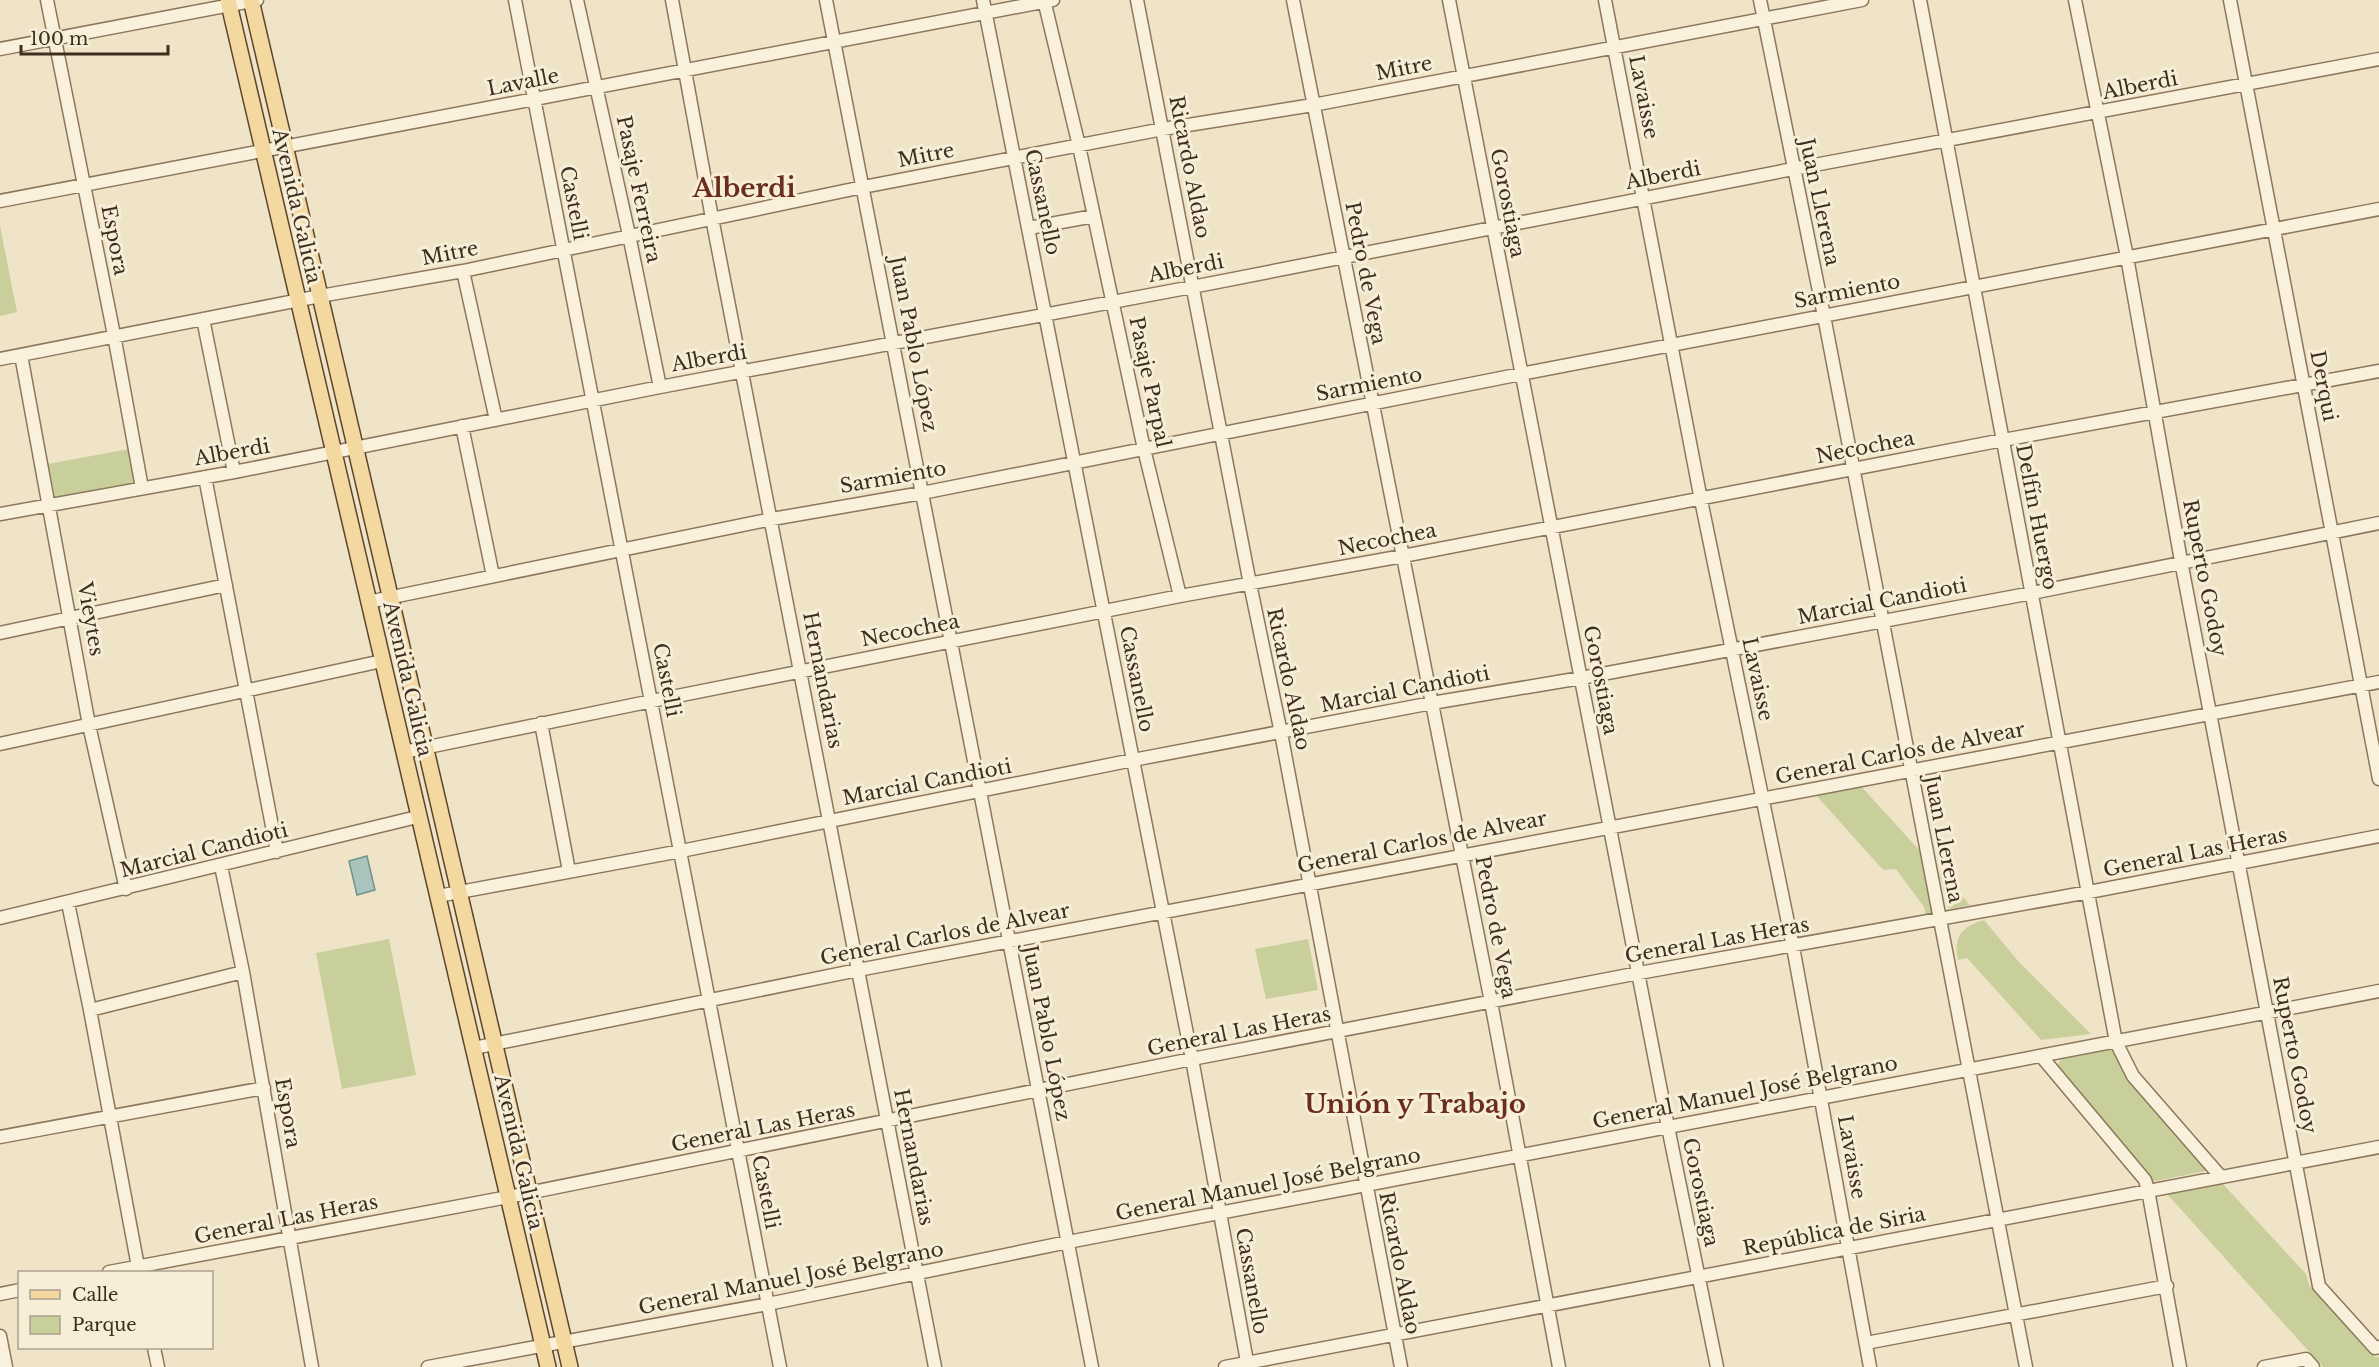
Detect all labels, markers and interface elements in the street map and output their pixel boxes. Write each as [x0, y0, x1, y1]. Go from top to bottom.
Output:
scale bar [21, 18, 168, 56]
text: 100 m [30, 28, 88, 50]
street label: Mitre [1374, 51, 1434, 85]
street label: Lavaisse [1624, 53, 1664, 141]
street label: Lavalle [485, 63, 561, 101]
street label: Alberdi [2099, 66, 2180, 104]
street label: Ricardo Aldao [1164, 94, 1216, 240]
street label: Pasaje Ferreira [612, 113, 667, 266]
street label: Avenida Galicia [267, 125, 327, 287]
street label: Juan Llerena [1794, 133, 1845, 269]
street label: Mitre [896, 138, 956, 172]
street label: Gorostiaga [1486, 146, 1530, 260]
street label: Cassanello [1020, 147, 1066, 257]
street label: Alberdi [1622, 156, 1703, 194]
street label: Castelli [555, 164, 593, 242]
district label: Alberdi [691, 172, 796, 204]
street label: Pedro de Vega [1340, 200, 1392, 347]
street label: Espora [96, 203, 134, 278]
street label: Mitre [420, 236, 480, 270]
street label: Alberdi [1145, 249, 1226, 287]
street label: Juan Pablo López [885, 251, 943, 434]
street label: Sarmiento [1792, 269, 1902, 313]
street label: Pasaje Parpal [1124, 314, 1176, 450]
street label: Alberdi [668, 340, 749, 377]
street label: Derqui [2305, 348, 2343, 424]
street label: Sarmiento [1314, 362, 1424, 406]
street label: Necochea [1814, 426, 1917, 468]
street label: Alberdi [191, 434, 272, 471]
street label: Delfín Huergo [2011, 442, 2063, 592]
street label: Sarmiento [838, 456, 948, 498]
street label: Ruperto Godoy [2178, 497, 2232, 659]
street label: Necochea [1336, 518, 1439, 560]
street label: Marcial Candioti [1795, 573, 1969, 629]
street label: Vieytes [73, 579, 109, 658]
street label: Avenida Galicia [378, 598, 438, 760]
street label: Ricardo Aldao [1262, 606, 1316, 752]
street label: Necochea [859, 609, 962, 651]
street label: Hernandarias [798, 610, 848, 750]
street label: Gorostiaga [1579, 623, 1623, 737]
street label: Cassanello [1115, 624, 1159, 734]
street label: Lavaisse [1737, 635, 1779, 723]
street label: Castelli [648, 641, 686, 719]
street label: Marcial Candioti [1318, 661, 1492, 717]
street label: General Carlos de Alvear [1773, 717, 2027, 789]
street label: Marcial Candioti [840, 754, 1014, 810]
street label: Juan Llerena [1919, 770, 1968, 906]
street label: General Carlos de Alvear [1295, 806, 1549, 878]
street label: Marcial Candioti [118, 818, 290, 882]
street label: General Las Heras [2101, 822, 2289, 882]
street label: Pedro de Vega [1470, 854, 1522, 1001]
street label: General Carlos de Alvear [818, 898, 1072, 970]
street label: General Las Heras [1623, 912, 1811, 968]
street label: Juan Pablo López [1018, 940, 1076, 1123]
street label: Ruperto Godoy [2268, 974, 2322, 1136]
street label: General Las Heras [1145, 1001, 1333, 1061]
street label: General Manuel José Belgrano [1590, 1051, 1900, 1133]
street label: Avenida Galicia [489, 1071, 549, 1233]
street label: Espora [270, 1076, 306, 1151]
street label: Hernandarias [889, 1087, 939, 1227]
district label: Unión y Trabajo [1304, 1088, 1526, 1120]
street label: General Las Heras [669, 1097, 857, 1157]
street label: Lavaisse [1833, 1113, 1871, 1201]
street label: Gorostiaga [1678, 1135, 1724, 1249]
street label: General Manuel José Belgrano [1113, 1143, 1423, 1225]
street label: Castelli [747, 1153, 785, 1231]
street label: General Las Heras [192, 1189, 380, 1249]
street label: Ricardo Aldao [1374, 1190, 1426, 1336]
street label: República de Siria [1741, 1201, 1928, 1260]
street label: Cassanello [1231, 1226, 1273, 1336]
street label: General Manuel José Belgrano [636, 1237, 946, 1319]
legend [18, 1271, 213, 1349]
text: Calle [72, 1284, 118, 1306]
text: Parque [72, 1314, 137, 1336]

